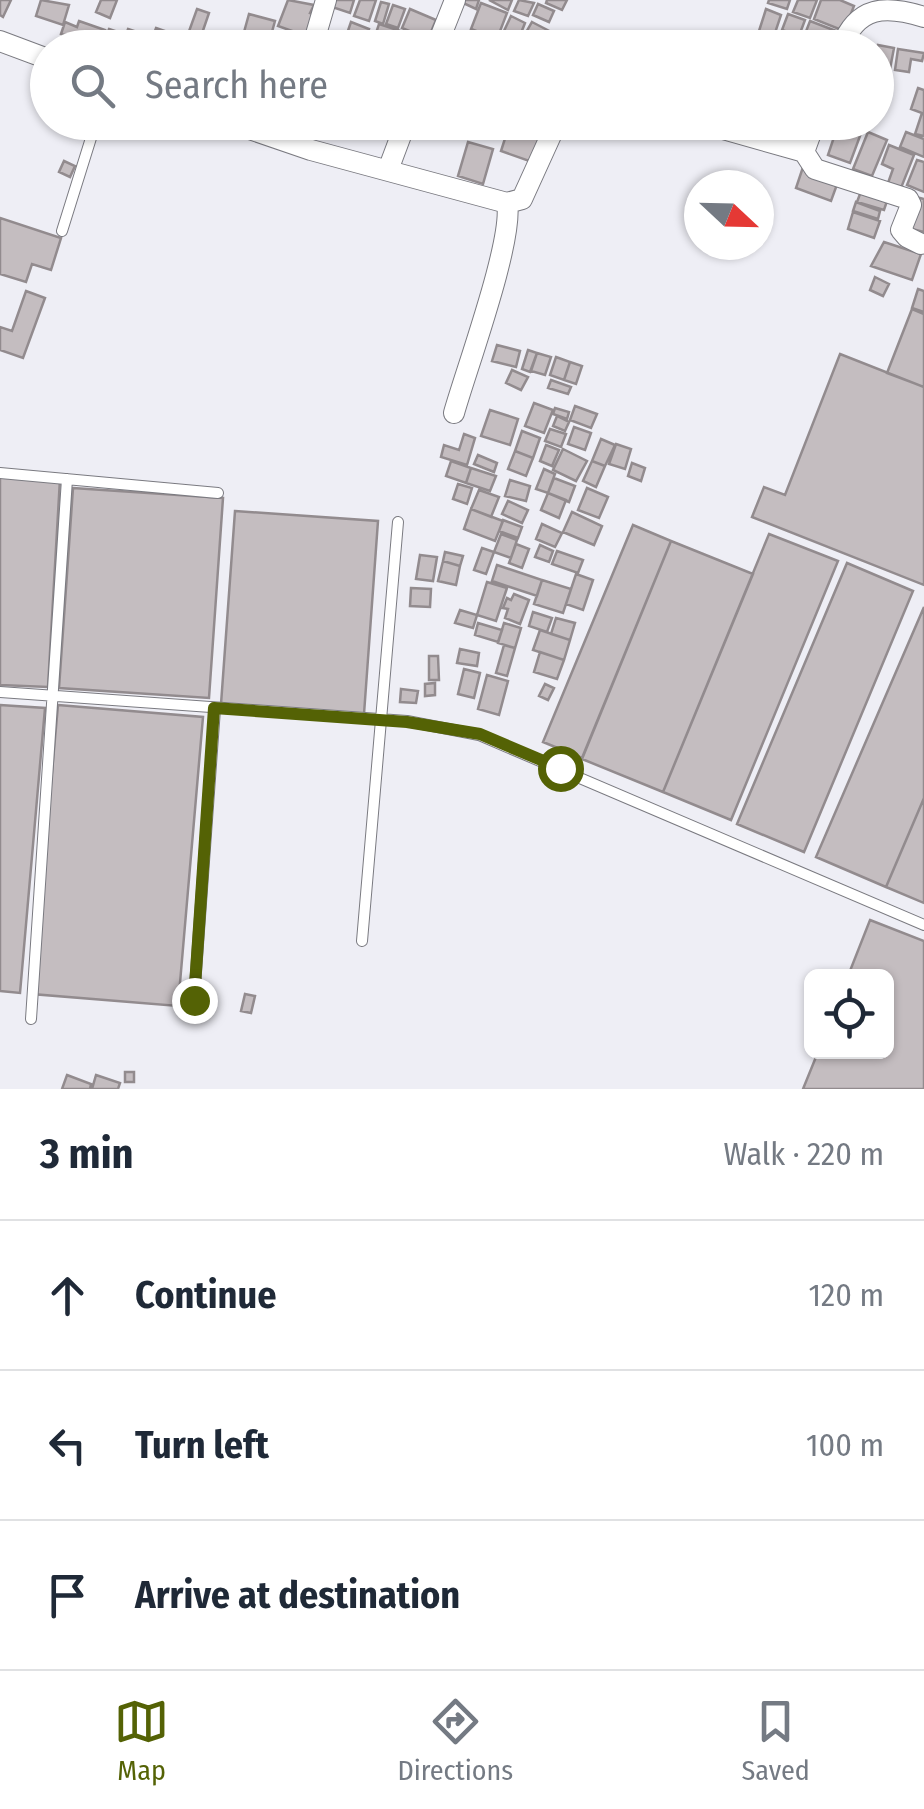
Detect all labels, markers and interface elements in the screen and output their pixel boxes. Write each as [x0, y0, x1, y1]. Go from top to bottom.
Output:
search box [30, 30, 894, 140]
icon: search [65, 58, 120, 113]
text: Search here [145, 62, 328, 108]
north arrow [684, 170, 774, 260]
route start [538, 746, 584, 792]
map controls [804, 969, 894, 1059]
button: locate [804, 969, 894, 1059]
route end [172, 978, 218, 1024]
text: 3 min [40, 1129, 134, 1179]
text: Walk · 220 m [723, 1135, 884, 1173]
icon: ahead [40, 1268, 95, 1323]
text: Continue [135, 1272, 276, 1318]
text: 120 m [809, 1276, 884, 1314]
icon: left [40, 1418, 95, 1473]
text: Turn left [135, 1422, 269, 1468]
text: 100 m [806, 1426, 884, 1464]
icon: arrive [40, 1568, 95, 1623]
text: Arrive at destination [135, 1572, 460, 1618]
tab: Map [114, 1694, 169, 1787]
tab: Directions [397, 1694, 513, 1787]
tab: Saved [741, 1694, 810, 1787]

